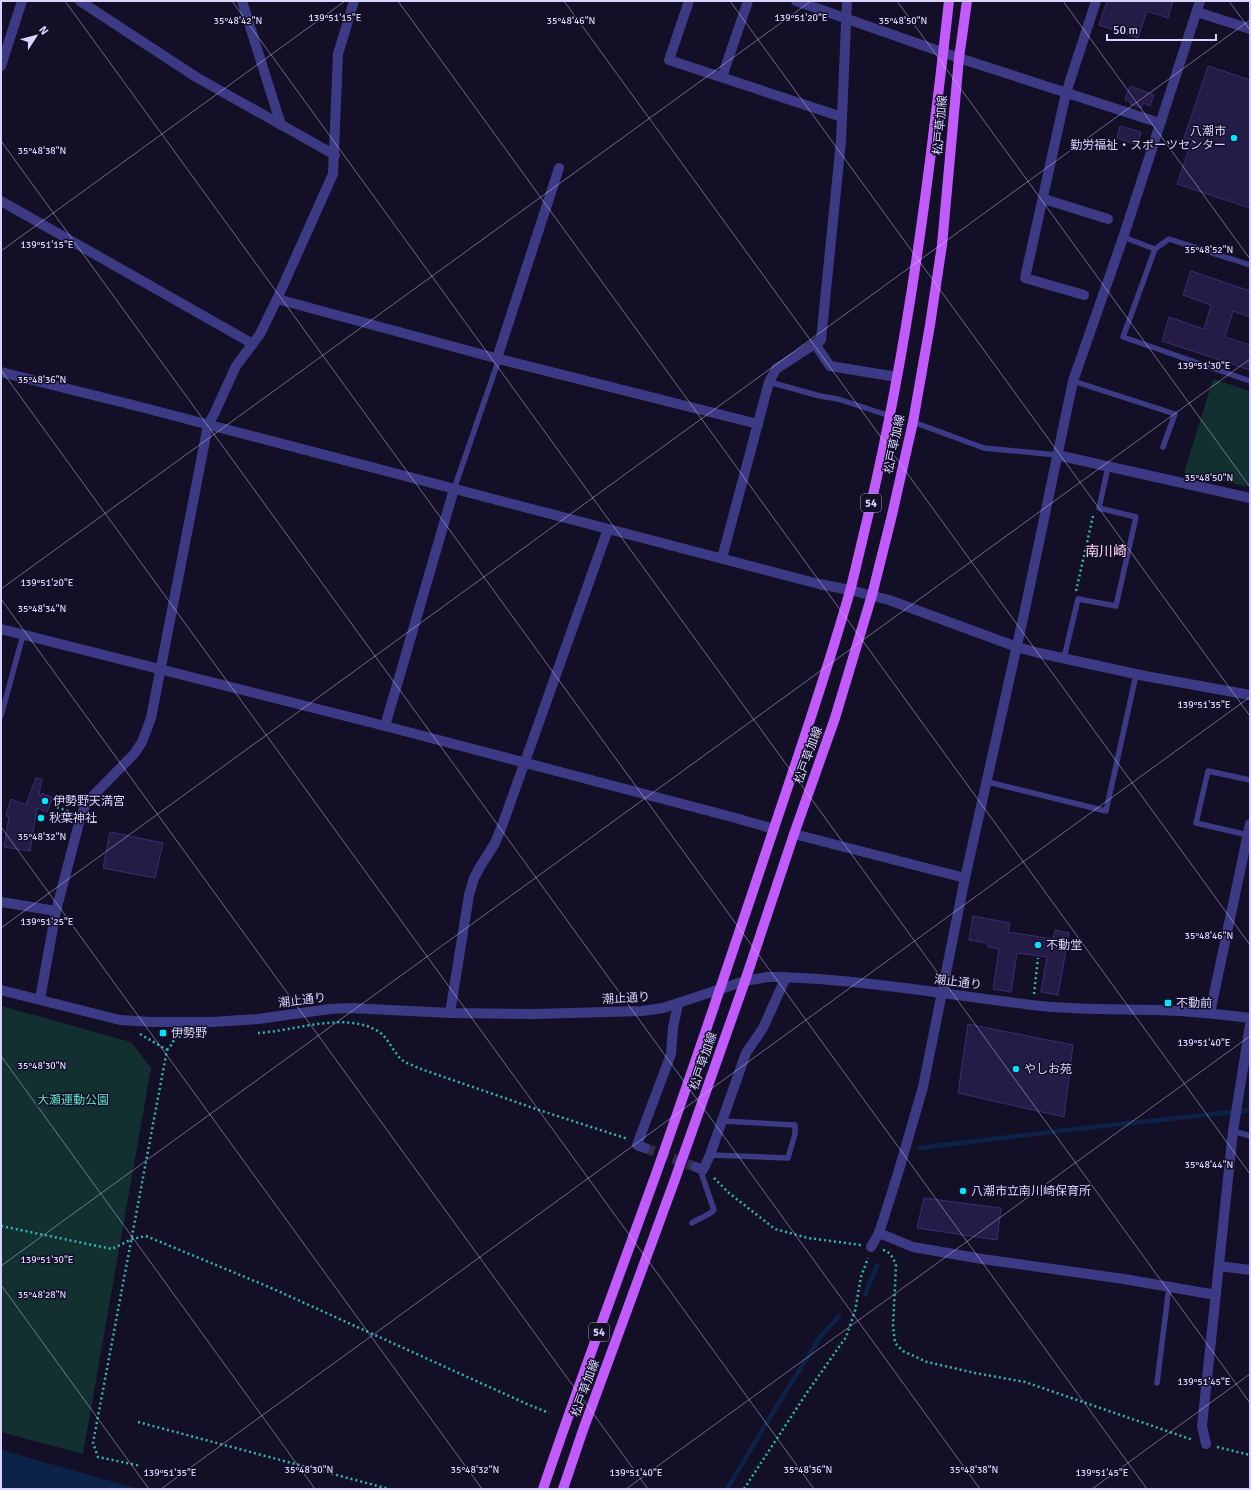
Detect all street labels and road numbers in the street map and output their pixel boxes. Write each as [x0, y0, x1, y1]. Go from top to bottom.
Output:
street label: 松戸草加線 [930, 94, 951, 156]
street label: 松戸草加線 [881, 413, 908, 475]
road number: 54 [861, 494, 881, 512]
street label: 松戸草加線 [791, 724, 826, 786]
street label: 潮止通り [933, 972, 983, 993]
street label: 潮止通り [277, 990, 327, 1011]
street label: 潮止通り [602, 990, 650, 1007]
street label: 松戸草加線 [687, 1030, 720, 1092]
road number: 54 [589, 1323, 609, 1341]
street label: 松戸草加線 [568, 1357, 603, 1419]

